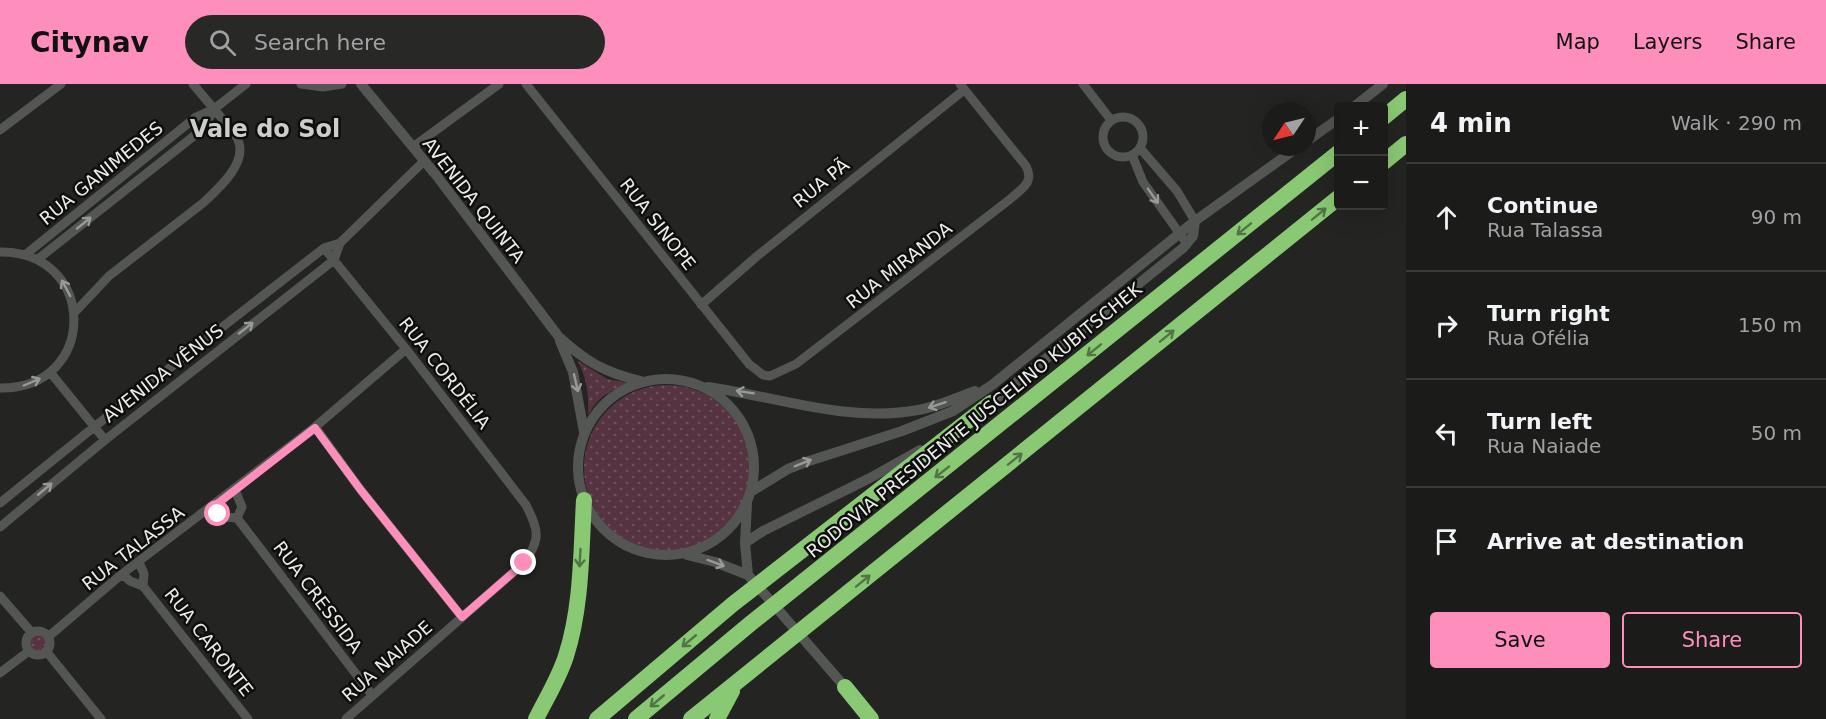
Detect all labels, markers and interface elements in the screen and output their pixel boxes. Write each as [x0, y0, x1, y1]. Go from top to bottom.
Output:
search box [185, 15, 605, 69]
text: Citynav [30, 26, 149, 59]
icon: search [206, 26, 239, 59]
text: Search here [254, 30, 386, 55]
text: Map [1556, 30, 1600, 54]
text: Layers [1633, 30, 1702, 54]
text: Share [1735, 30, 1796, 54]
north arrow [1262, 102, 1316, 156]
map controls [1334, 102, 1388, 210]
button: + [1334, 102, 1388, 156]
text: 4 min [1430, 108, 1512, 138]
text: Walk · 290 m [1671, 111, 1802, 135]
district label: Vale do Sol [190, 115, 340, 143]
street label: RUA GANIMEDES [35, 117, 167, 229]
street label: AVENIDA QUINTA [419, 133, 530, 267]
street label: RUA PÃ [789, 154, 854, 212]
button: − [1334, 156, 1388, 210]
street label: RUA SINOPE [616, 174, 700, 274]
one-way arrow [1147, 187, 1159, 203]
text: Continue [1487, 193, 1598, 218]
icon: ahead [1430, 201, 1463, 234]
text: 90 m [1751, 205, 1802, 229]
one-way arrow [1310, 208, 1326, 221]
one-way arrow [76, 217, 92, 230]
street label: RUA MIRANDA [842, 217, 956, 313]
text: Rua Talassa [1487, 218, 1603, 242]
one-way arrow [1236, 223, 1252, 236]
street label: RODOVIA PRESIDENTE JUSCELINO KUBITSCHEK [802, 277, 1147, 562]
one-way arrow [60, 280, 71, 298]
text: Turn right [1487, 301, 1610, 326]
icon: right [1430, 309, 1463, 342]
street label: RUA CORDÉLIA [395, 313, 496, 434]
text: 150 m [1738, 313, 1802, 337]
street label: AVENIDA VÊNUS [99, 319, 227, 427]
one-way arrow [238, 322, 254, 334]
text: Rua Ofélia [1487, 326, 1590, 350]
one-way arrow [1158, 330, 1174, 343]
one-way arrow [1086, 343, 1102, 356]
one-way arrow [570, 374, 582, 393]
one-way arrow [23, 376, 41, 387]
one-way arrow [736, 387, 756, 398]
one-way arrow [928, 400, 947, 411]
text: Turn left [1487, 409, 1592, 434]
icon: left [1430, 417, 1463, 450]
text: 50 m [1751, 421, 1802, 445]
text: Rua Naiade [1487, 434, 1601, 458]
one-way arrow [1006, 452, 1022, 465]
one-way arrow [793, 457, 812, 468]
one-way arrow [934, 465, 950, 478]
one-way arrow [37, 483, 53, 496]
route start [204, 500, 230, 526]
street label: RUA TALASSA [78, 501, 189, 594]
icon: arrive [1430, 525, 1463, 558]
text: Arrive at destination [1487, 529, 1744, 554]
street label: RUA CRESSIDA [269, 537, 367, 657]
one-way arrow [575, 548, 586, 568]
route end [510, 549, 536, 575]
one-way arrow [706, 558, 725, 569]
one-way arrow [854, 574, 870, 587]
street label: RUA CARONTE [160, 584, 258, 700]
button: Save [1430, 612, 1610, 668]
button: Share [1622, 612, 1802, 668]
street label: RUA NAIADE [338, 616, 436, 706]
one-way arrow [681, 635, 697, 648]
one-way arrow [649, 695, 665, 708]

